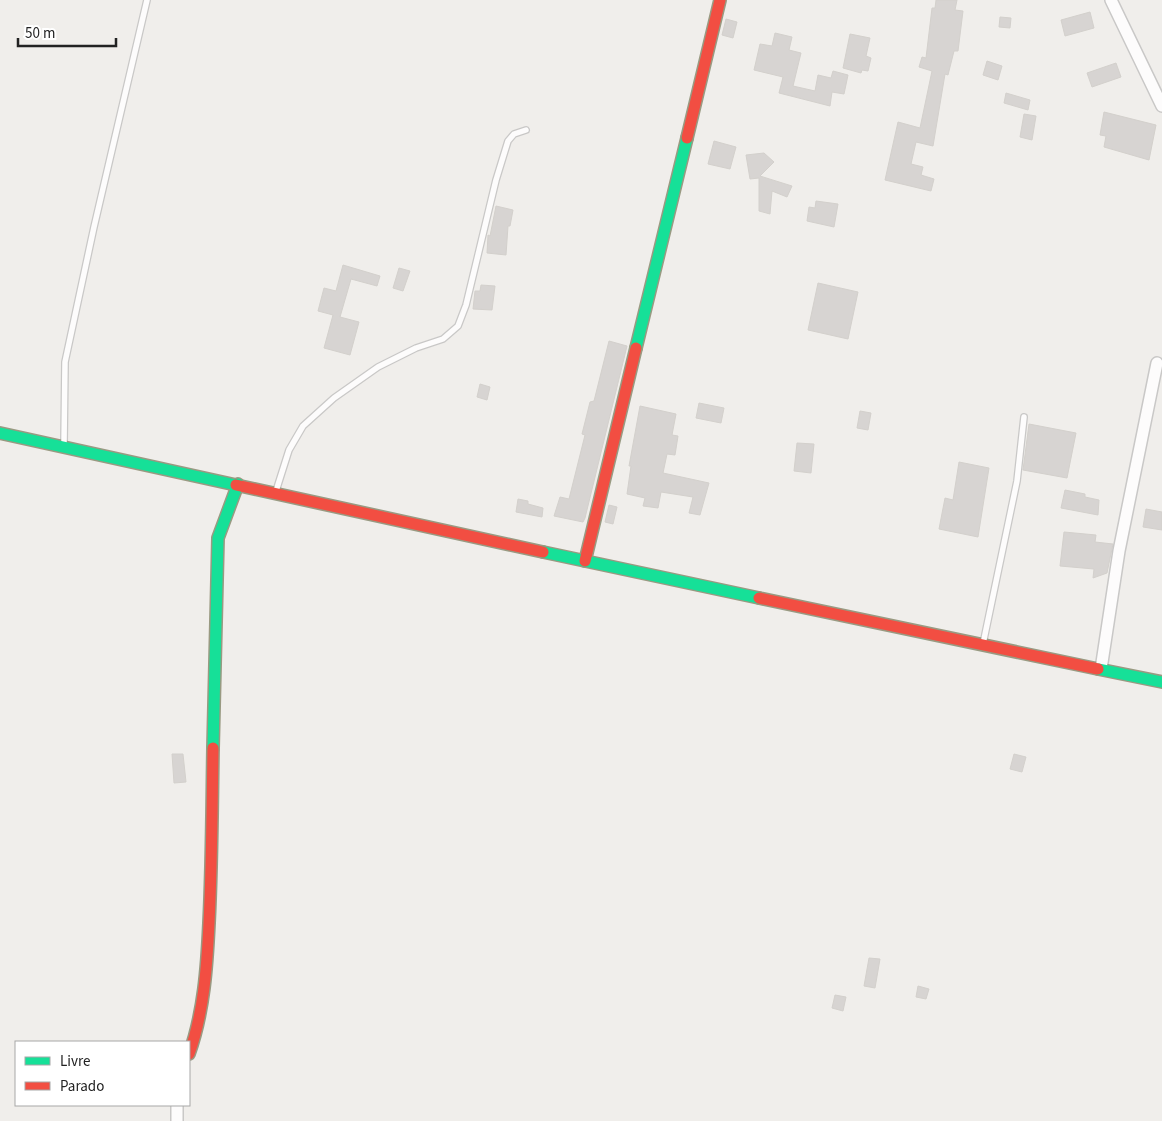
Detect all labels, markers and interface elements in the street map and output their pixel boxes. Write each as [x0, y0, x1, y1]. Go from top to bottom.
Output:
scale bar [18, 15, 115, 47]
text: 50 m [25, 23, 55, 44]
legend [15, 1041, 190, 1106]
text: Livre [60, 1051, 90, 1072]
text: Parado [60, 1076, 104, 1097]

